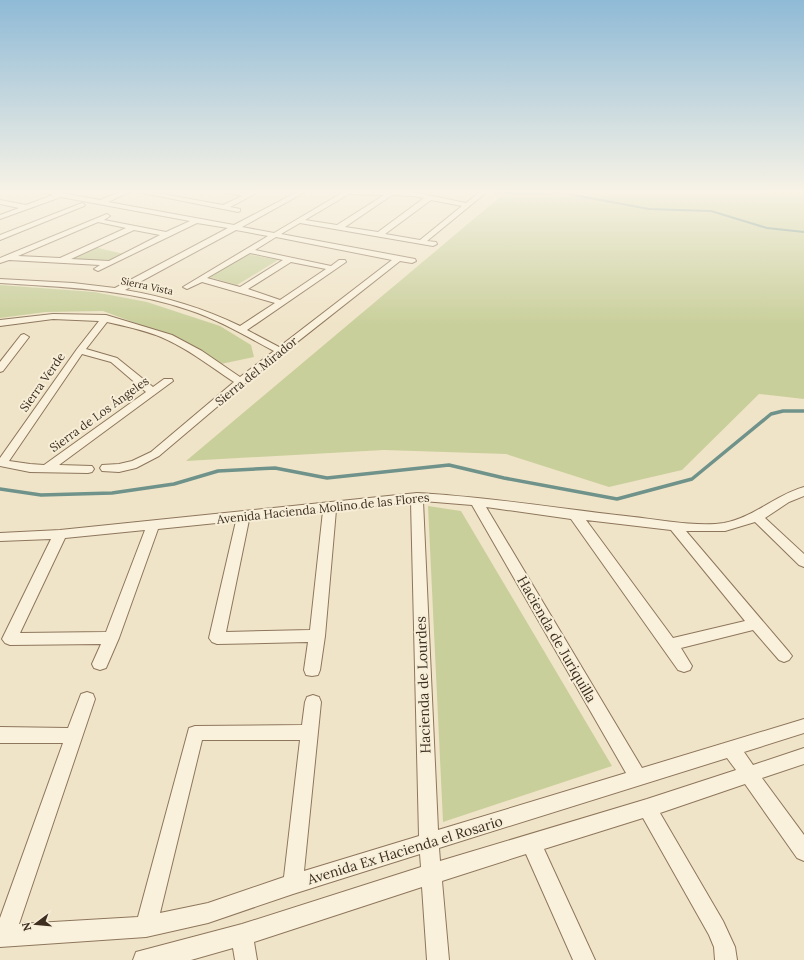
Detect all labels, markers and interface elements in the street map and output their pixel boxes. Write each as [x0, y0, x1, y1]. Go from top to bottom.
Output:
street label: Sierra Vista [120, 274, 174, 298]
street label: Sierra del Mirador [212, 333, 301, 409]
street label: Sierra Verde [16, 349, 68, 415]
street label: Sierra de Los Ángeles [46, 373, 152, 455]
street label: Avenida Hacienda Molino de las Flores [215, 489, 430, 527]
street label: Hacienda de Juriquilla [513, 572, 601, 706]
street label: Hacienda de Lourdes [412, 616, 434, 754]
street label: Avenida Ex Hacienda el Rosario [304, 812, 505, 889]
north arrow [16, 904, 56, 944]
text: N [18, 920, 34, 933]

